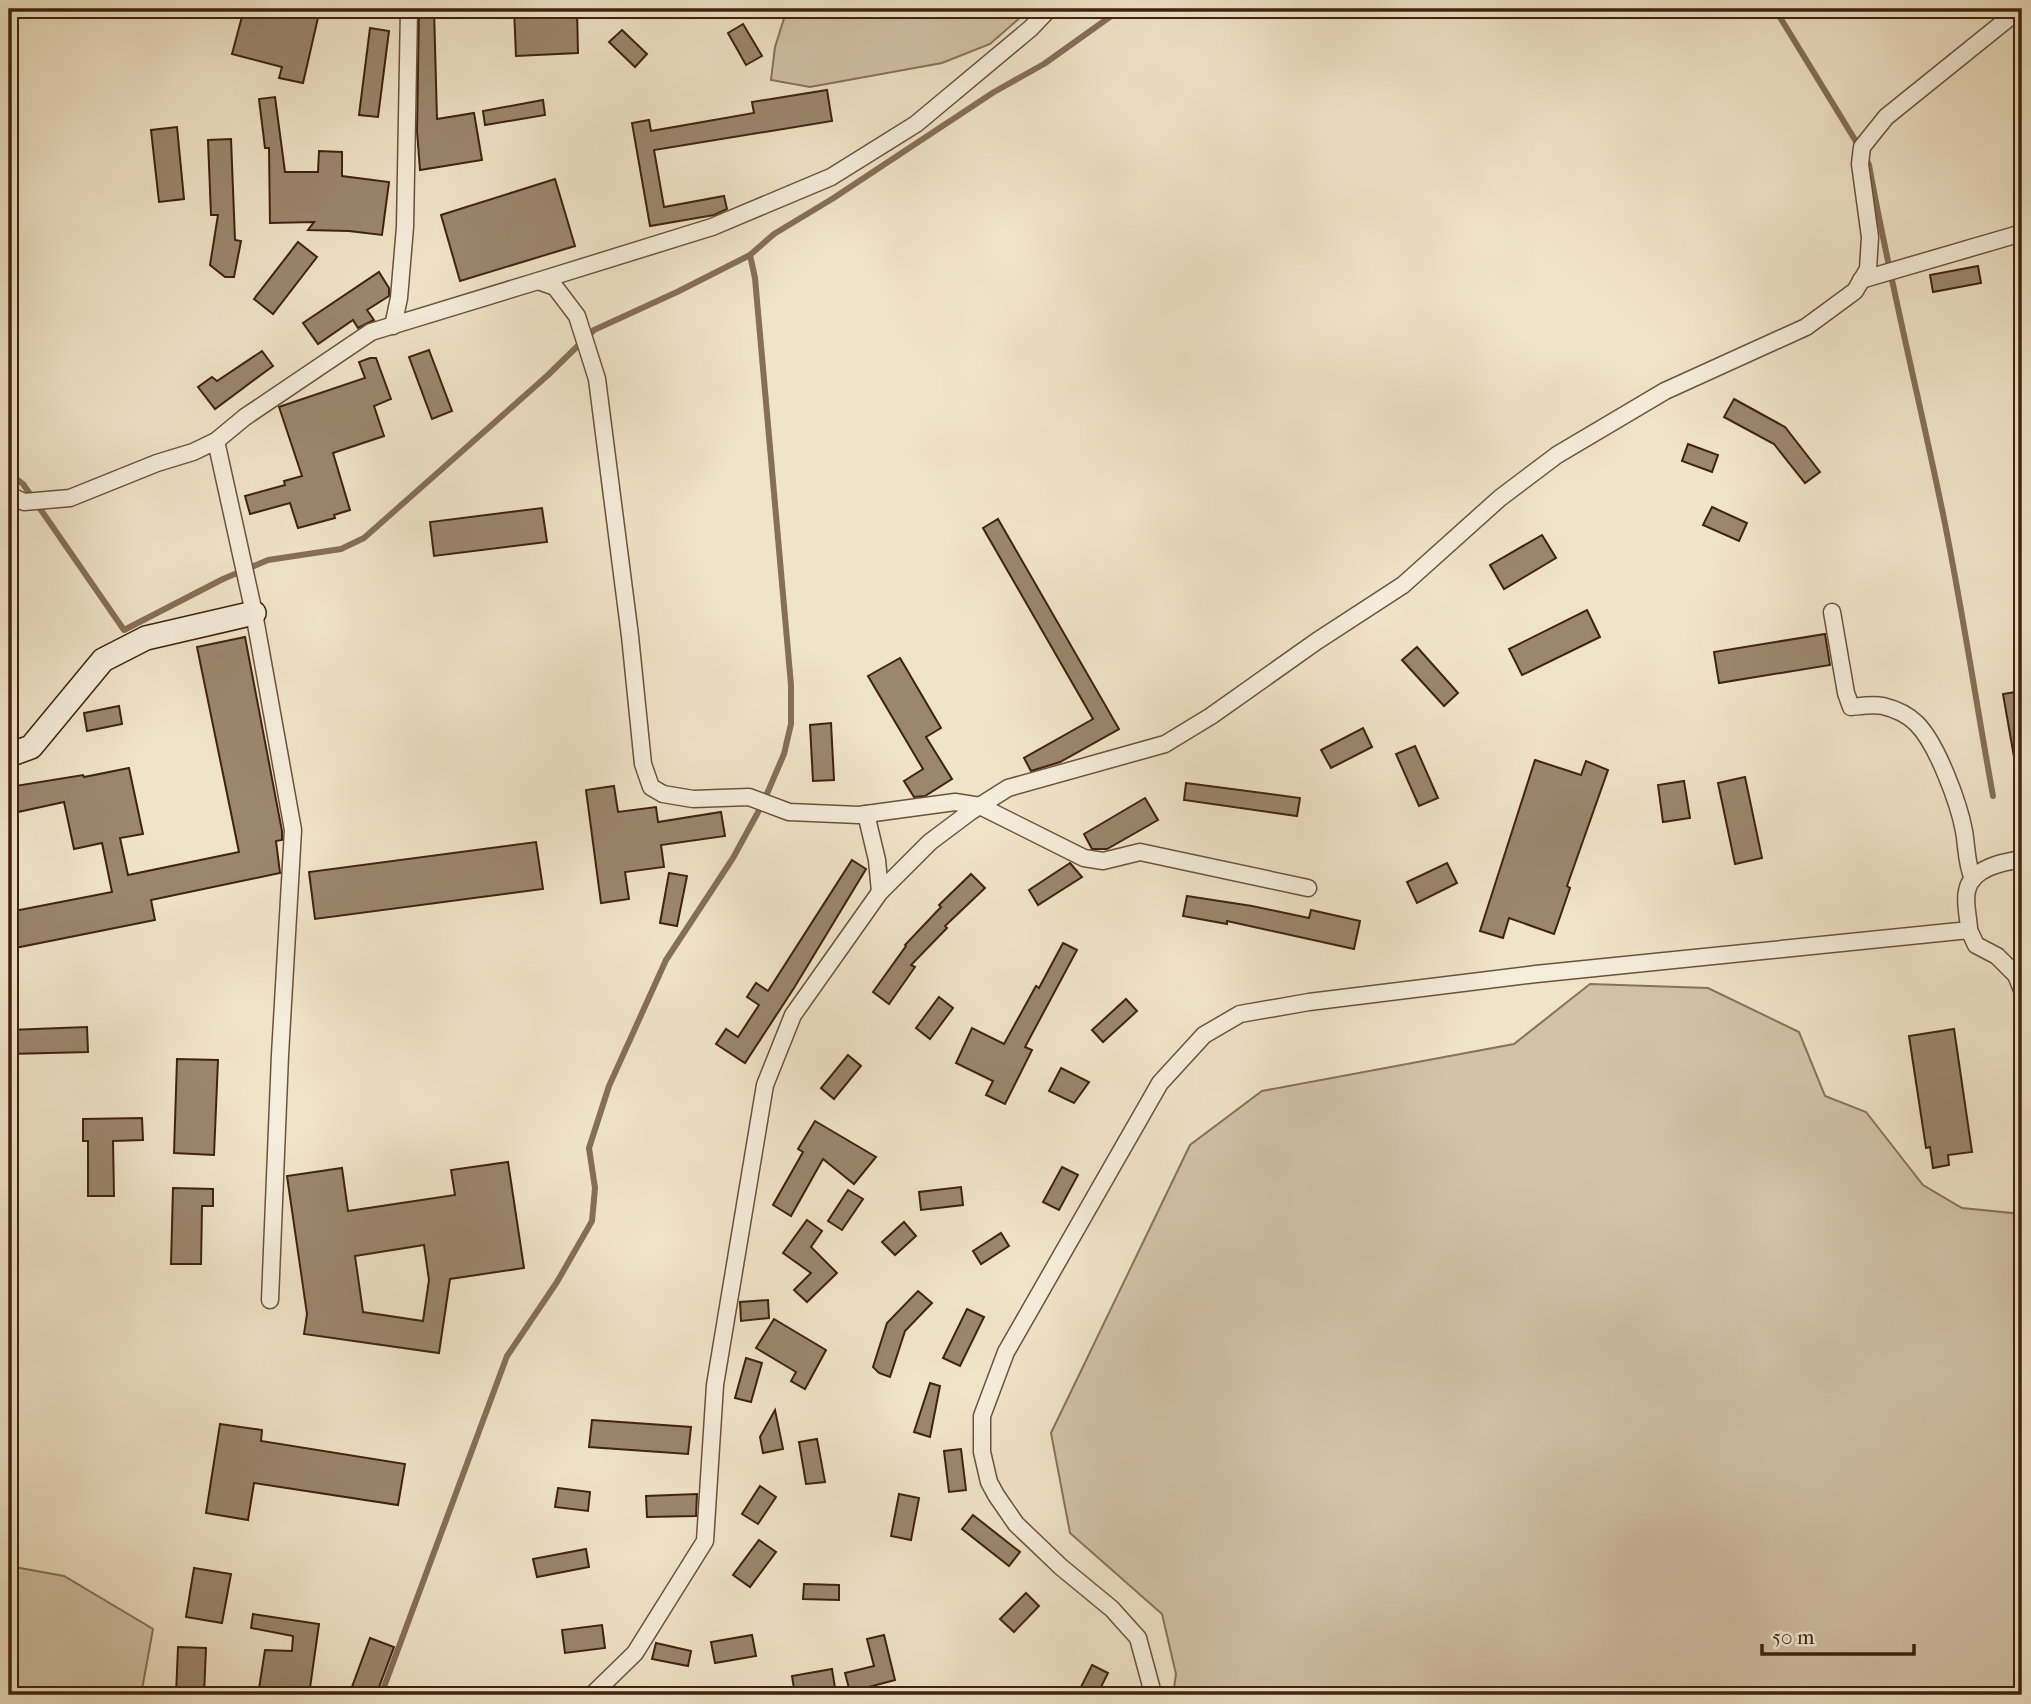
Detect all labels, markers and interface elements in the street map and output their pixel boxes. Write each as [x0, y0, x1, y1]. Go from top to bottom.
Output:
scale bar [1762, 1613, 1914, 1657]
text: 50 m [1772, 1625, 1815, 1649]

